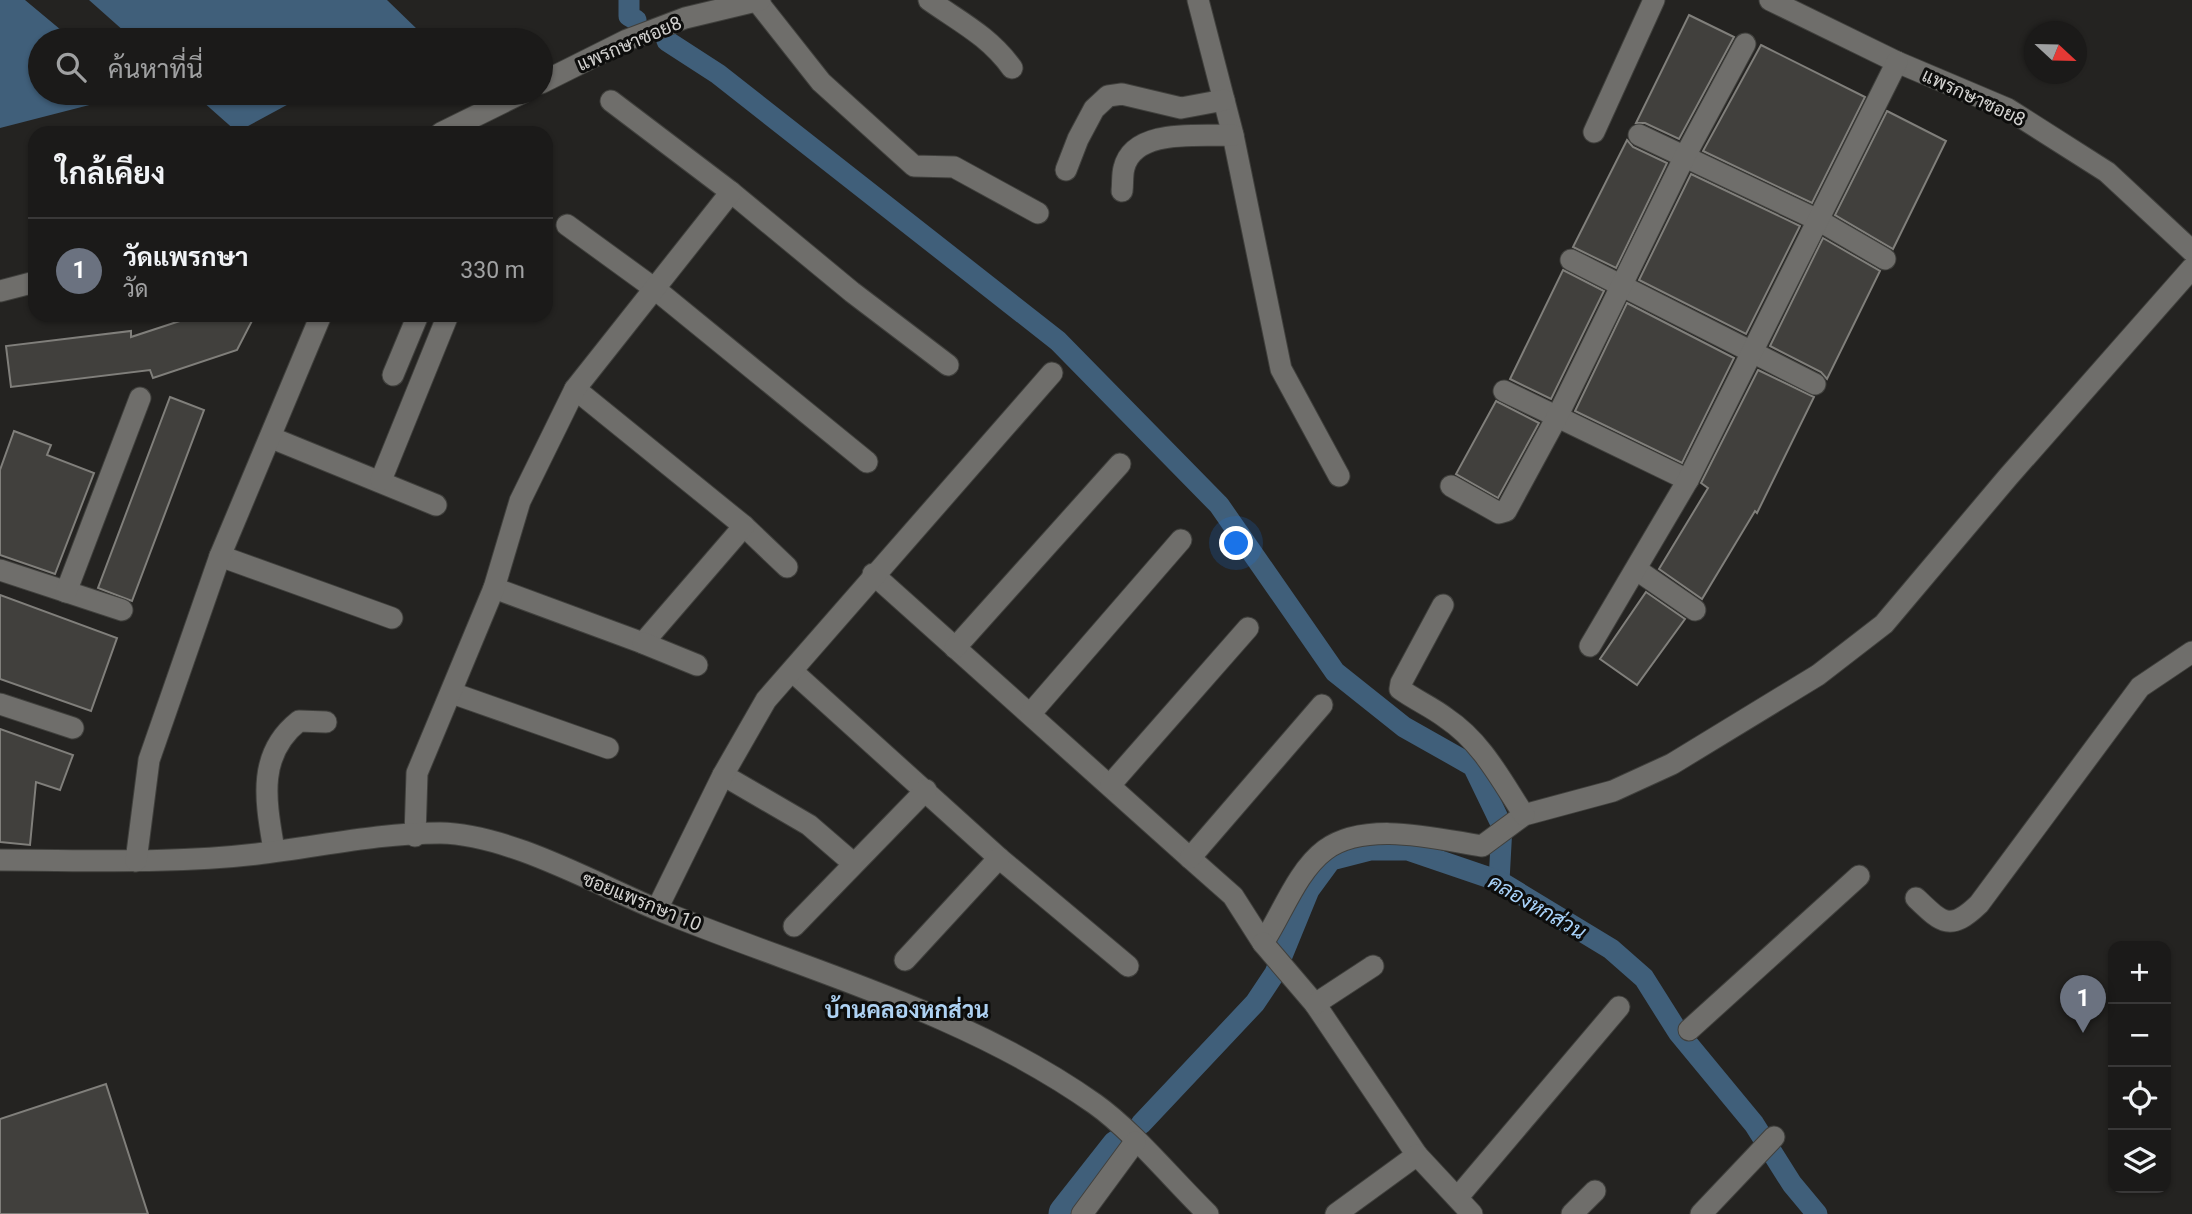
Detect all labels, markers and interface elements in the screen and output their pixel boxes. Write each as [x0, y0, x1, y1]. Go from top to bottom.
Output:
street label: แพรกษาซอย8 [573, 11, 685, 76]
north arrow [2024, 21, 2087, 84]
search box [28, 28, 553, 105]
icon: search [52, 48, 90, 86]
text: ค้นหาที่นี่ [108, 54, 203, 84]
street label: แพรกษาซอย8 [1918, 64, 2029, 131]
text: ใกล้เคียง [56, 156, 165, 191]
text: วัดแพรกษา [123, 242, 249, 272]
text: 1 [72, 257, 86, 284]
text: 330 m [460, 257, 525, 284]
text: วัด [123, 276, 148, 303]
your location [1219, 526, 1253, 560]
street label: ซอยแพรกษา 10 [579, 867, 705, 936]
water label: คลองหกส่วน [1484, 869, 1591, 945]
map controls [2108, 941, 2171, 1193]
button: + [2108, 941, 2171, 1004]
pin: 1 [2060, 975, 2106, 1033]
district label: บ้านคลองหกส่วน [825, 994, 989, 1024]
button: − [2108, 1004, 2171, 1067]
button: locate [2108, 1067, 2171, 1130]
button: layers [2108, 1130, 2171, 1193]

